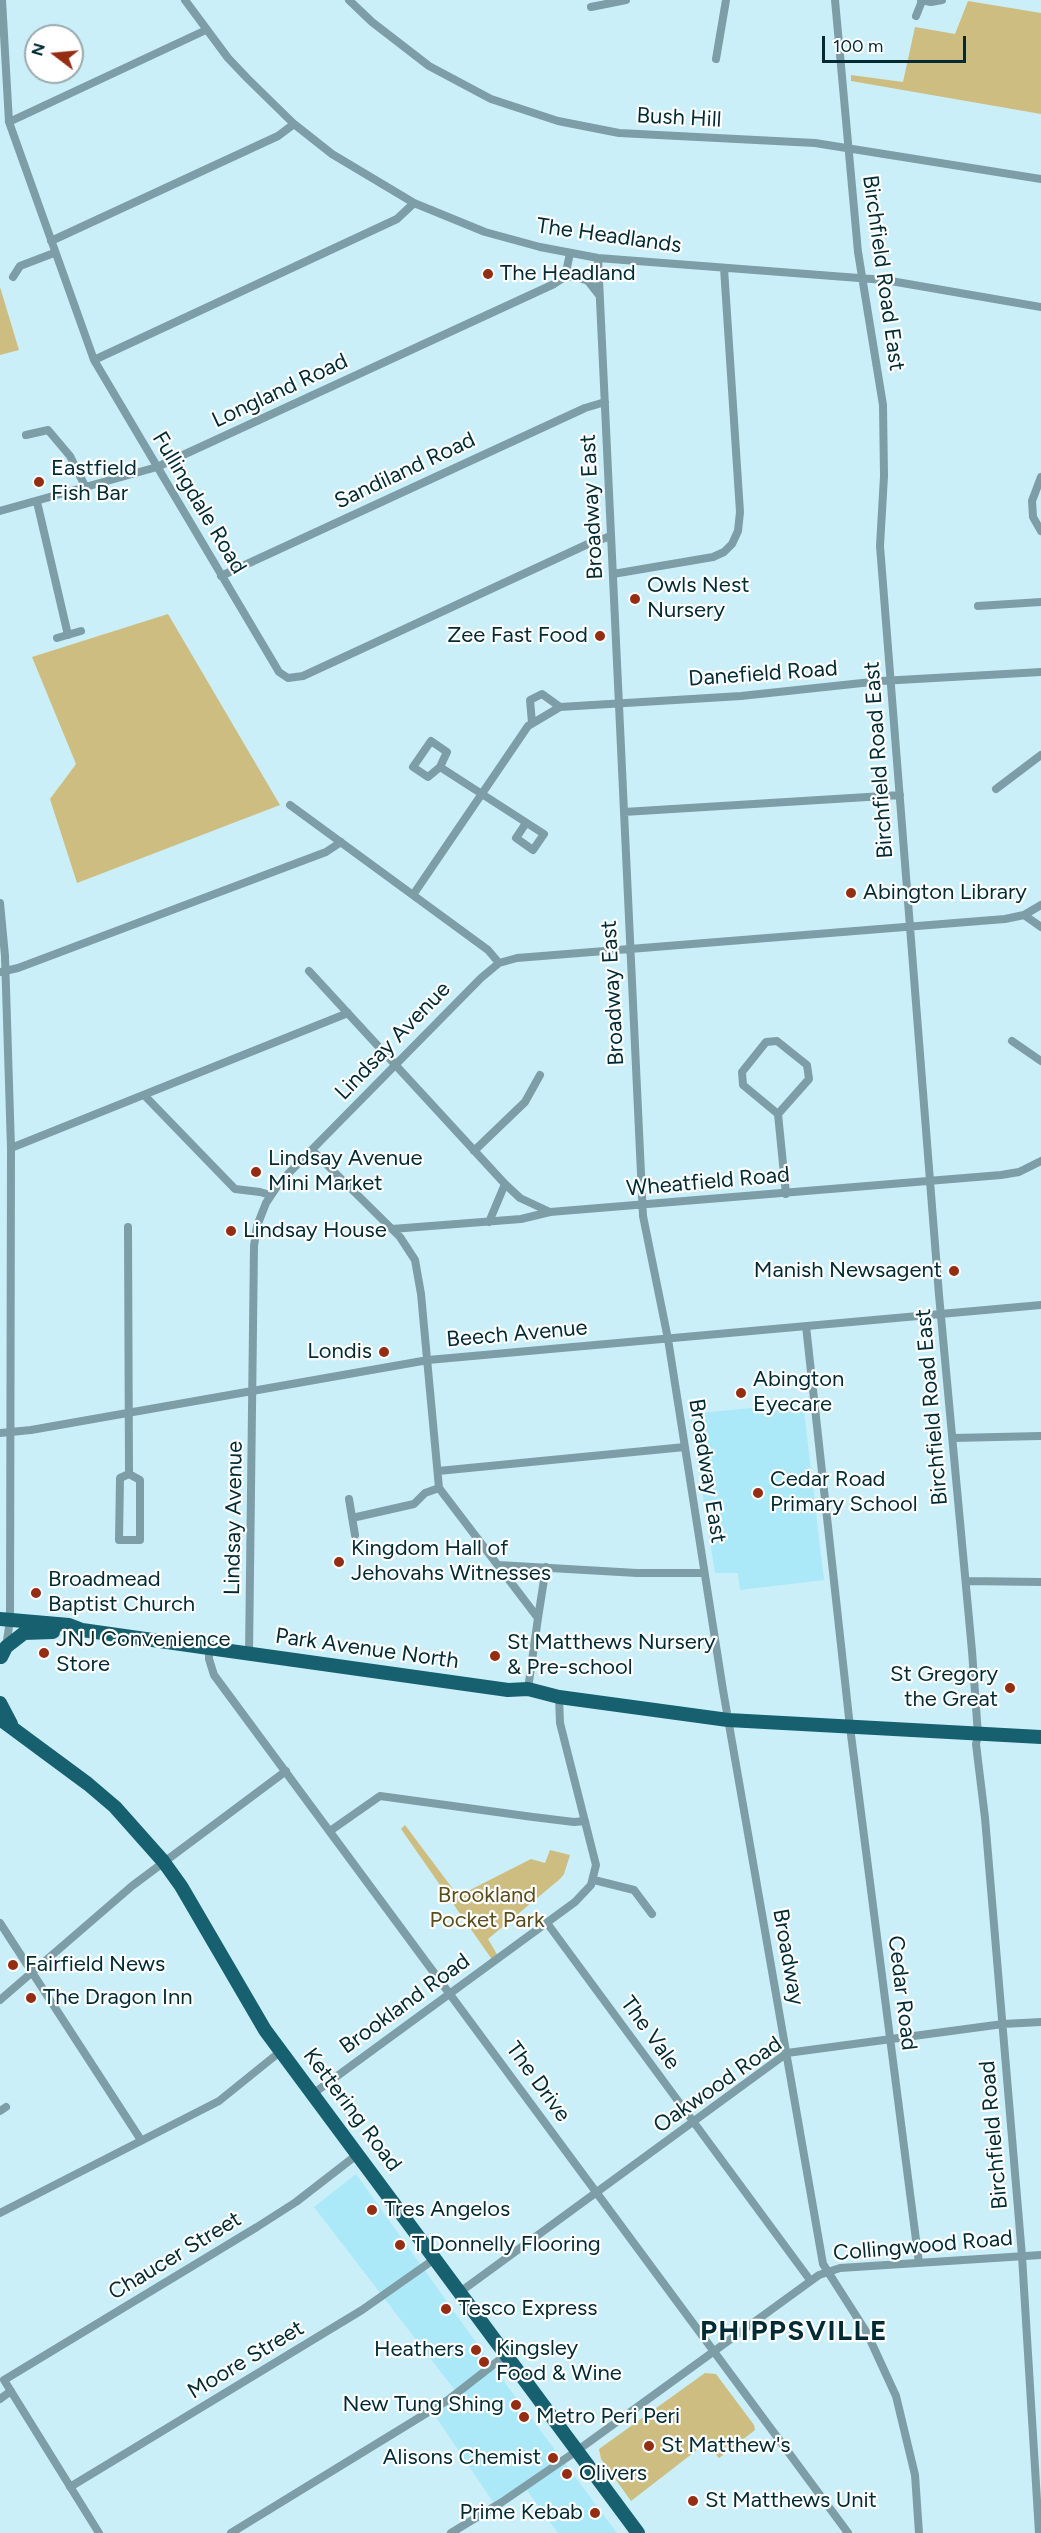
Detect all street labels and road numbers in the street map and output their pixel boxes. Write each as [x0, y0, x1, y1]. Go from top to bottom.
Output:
street label: Bush Hill [636, 103, 722, 133]
street label: Birchfield Road East [856, 173, 910, 373]
street label: The Headlands [535, 213, 683, 259]
street label: Longland Road [208, 348, 352, 434]
street label: Fullingdale Road [146, 427, 252, 579]
street label: Sandiland Road [330, 427, 480, 515]
street label: Broadway East [575, 434, 609, 580]
street label: Danefield Road [687, 656, 839, 692]
street label: Birchfield Road East [859, 661, 899, 859]
street label: Broadway East [596, 920, 630, 1066]
street label: Lindsay Avenue [330, 976, 456, 1106]
street label: Wheatfield Road [625, 1162, 791, 1202]
street label: Birchfield Road East [910, 1308, 954, 1506]
street label: Beech Avenue [445, 1315, 589, 1353]
street label: Broadway East [683, 1397, 731, 1545]
street label: Lindsay Avenue [219, 1441, 249, 1595]
street label: Park Avenue North [274, 1623, 460, 1675]
street label: Broadway [767, 1907, 809, 2007]
street label: Cedar Road [882, 1934, 922, 2052]
street label: Brookland Road [335, 1948, 475, 2060]
street label: The Vale [615, 1991, 685, 2075]
street label: Oakwood Road [649, 2031, 787, 2139]
street label: The Drive [500, 2037, 576, 2127]
street label: Kettering Road [297, 2043, 407, 2177]
street label: Birchfield Road [974, 2060, 1014, 2210]
street label: Chaucer Street [104, 2206, 246, 2306]
street label: Collingwood Road [832, 2225, 1014, 2267]
street label: Moore Street [183, 2315, 309, 2405]

